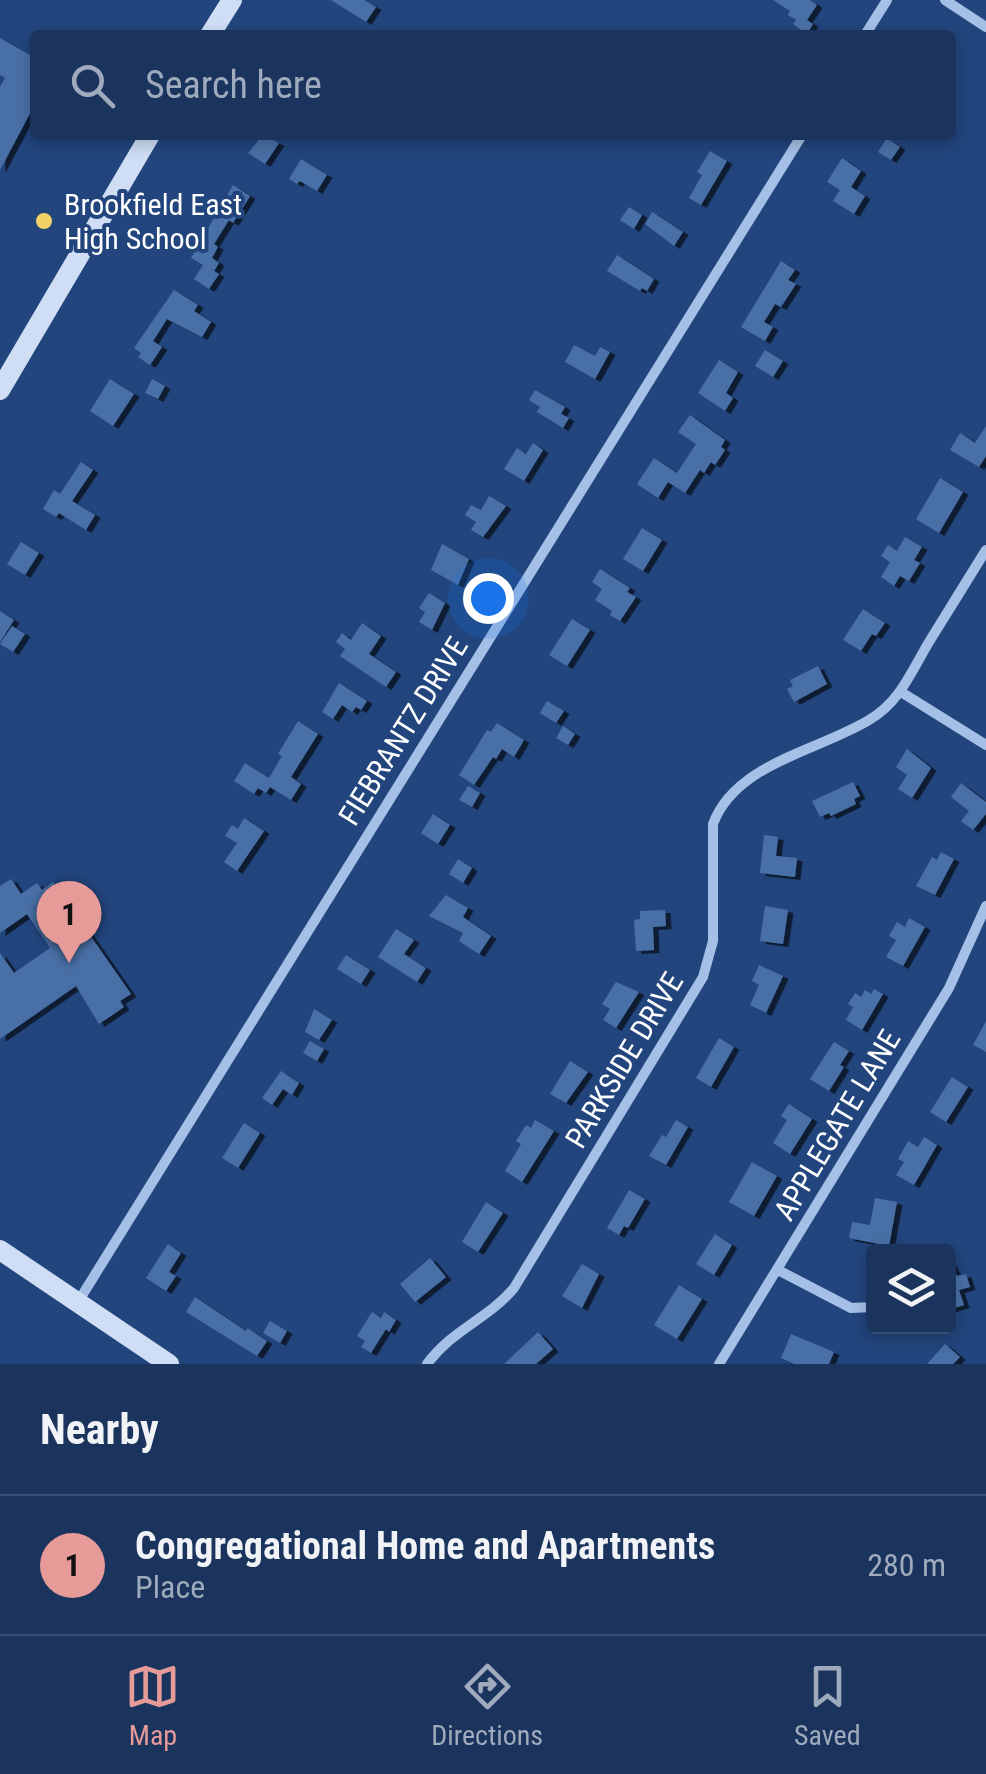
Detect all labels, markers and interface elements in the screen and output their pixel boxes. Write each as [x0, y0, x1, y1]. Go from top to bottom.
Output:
search box [30, 30, 956, 140]
icon: search [65, 58, 120, 113]
text: Search here [145, 63, 322, 107]
place label: Brookfield East High School [64, 187, 242, 256]
marker: Brookfield East High School [33, 210, 55, 232]
your location [463, 573, 514, 624]
street label: FIEBRANTZ DRIVE [331, 631, 475, 831]
pin: 1 [36, 880, 102, 963]
street label: PARKSIDE DRIVE [558, 966, 690, 1154]
street label: APPLEGATE LANE [766, 1024, 908, 1226]
map controls [866, 1244, 956, 1334]
button: layers [866, 1244, 956, 1334]
text: Nearby [40, 1405, 159, 1454]
text: Congregational Home and Apartments [135, 1524, 715, 1568]
text: 1 [64, 1546, 81, 1584]
text: 280 m [867, 1546, 946, 1584]
text: Place [135, 1568, 205, 1606]
tab: Map [125, 1659, 180, 1752]
tab: Directions [431, 1659, 543, 1752]
tab: Saved [794, 1659, 861, 1752]

